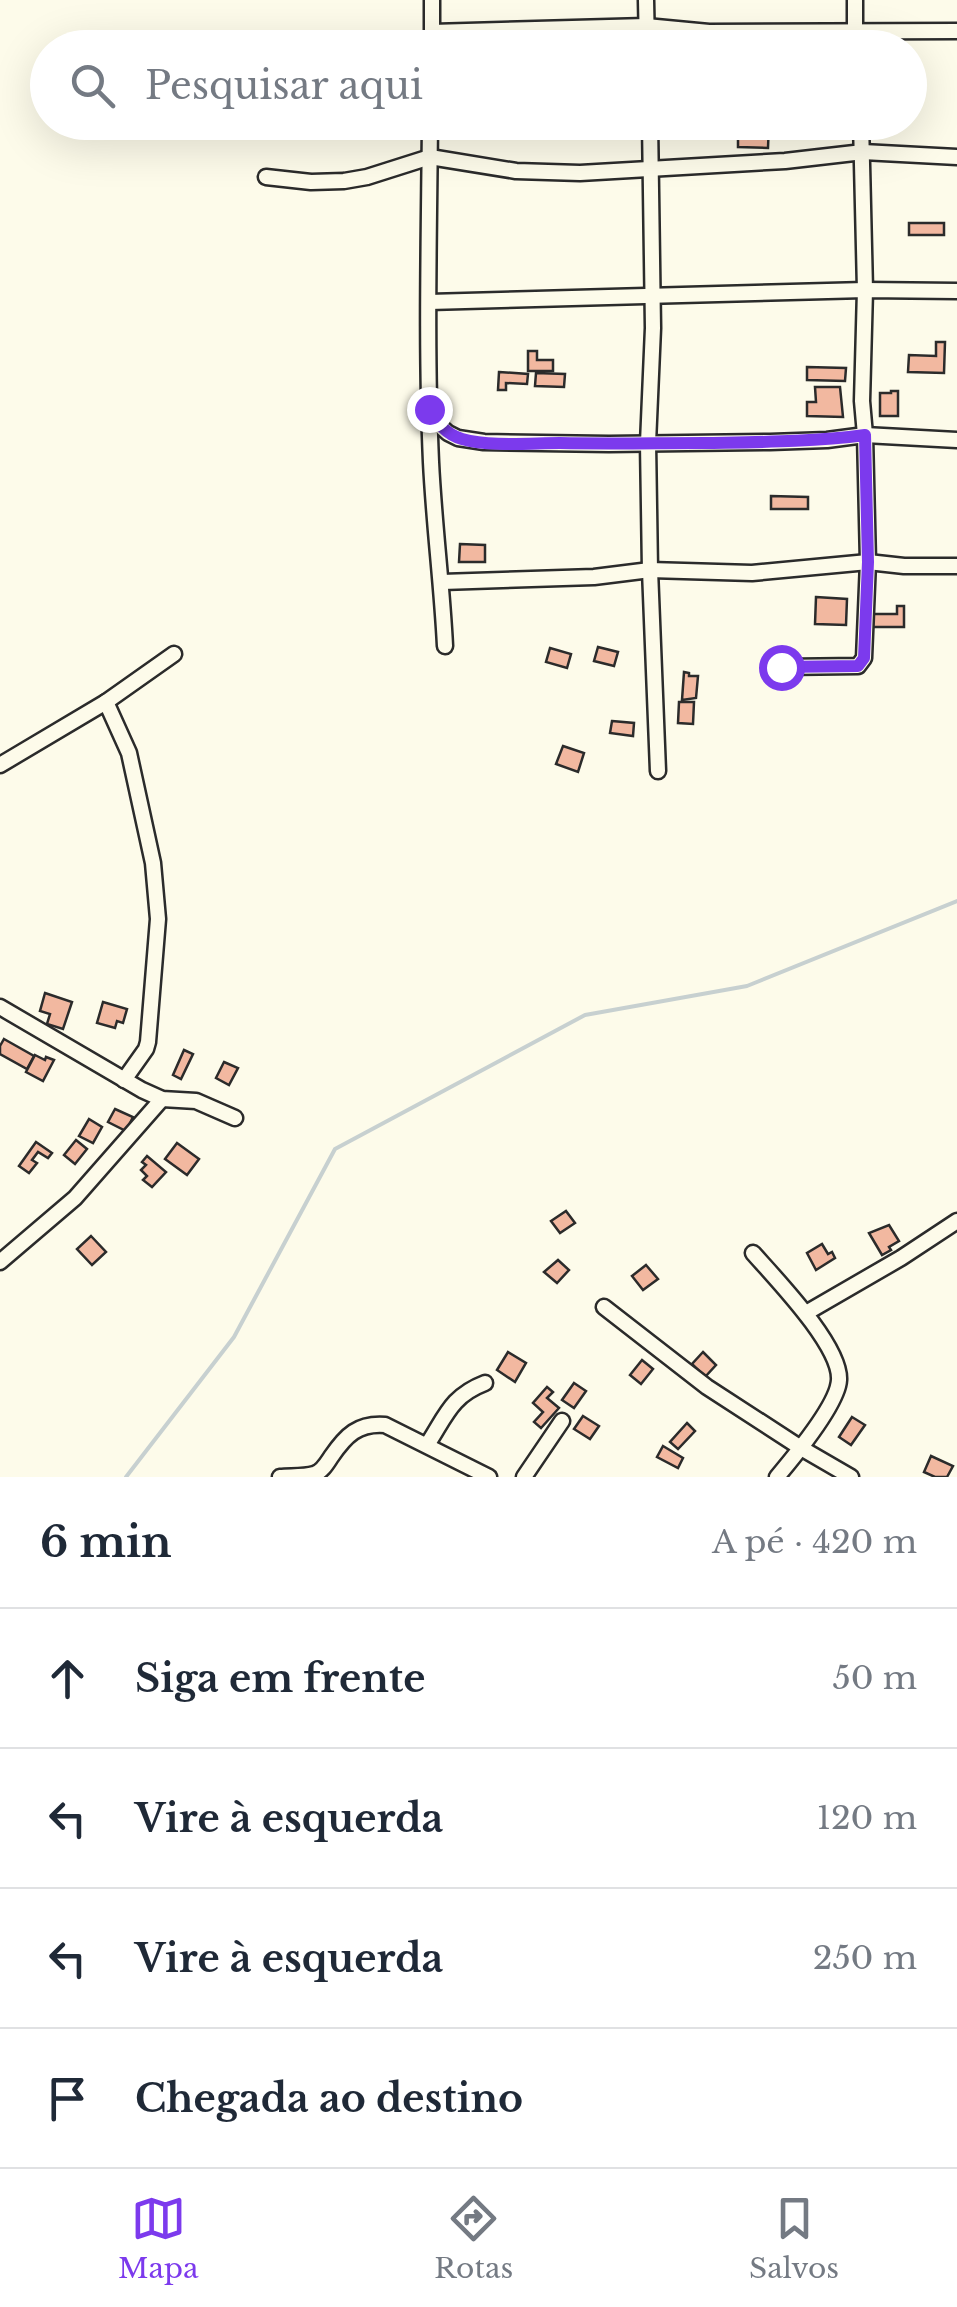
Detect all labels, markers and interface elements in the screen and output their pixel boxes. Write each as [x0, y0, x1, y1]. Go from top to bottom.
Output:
search box [30, 30, 927, 140]
icon: search [65, 58, 120, 113]
text: Pesquisar aqui [145, 62, 423, 109]
route end [407, 387, 453, 433]
route start [759, 645, 805, 691]
text: 6 min [40, 1516, 172, 1568]
text: A pé · 420 m [712, 1522, 917, 1562]
icon: ahead [40, 1651, 95, 1706]
text: Siga em frente [135, 1655, 426, 1702]
text: 50 m [832, 1658, 917, 1698]
icon: left [40, 1791, 95, 1846]
text: Vire à esquerda [135, 1795, 443, 1842]
text: 120 m [817, 1798, 917, 1838]
icon: left [40, 1931, 95, 1986]
text: Vire à esquerda [135, 1935, 443, 1982]
text: 250 m [813, 1938, 917, 1978]
icon: arrive [40, 2071, 95, 2126]
text: Chegada ao destino [135, 2075, 523, 2122]
tab: Mapa [118, 2191, 198, 2286]
tab: Rotas [434, 2191, 513, 2286]
tab: Salvos [749, 2191, 839, 2286]

